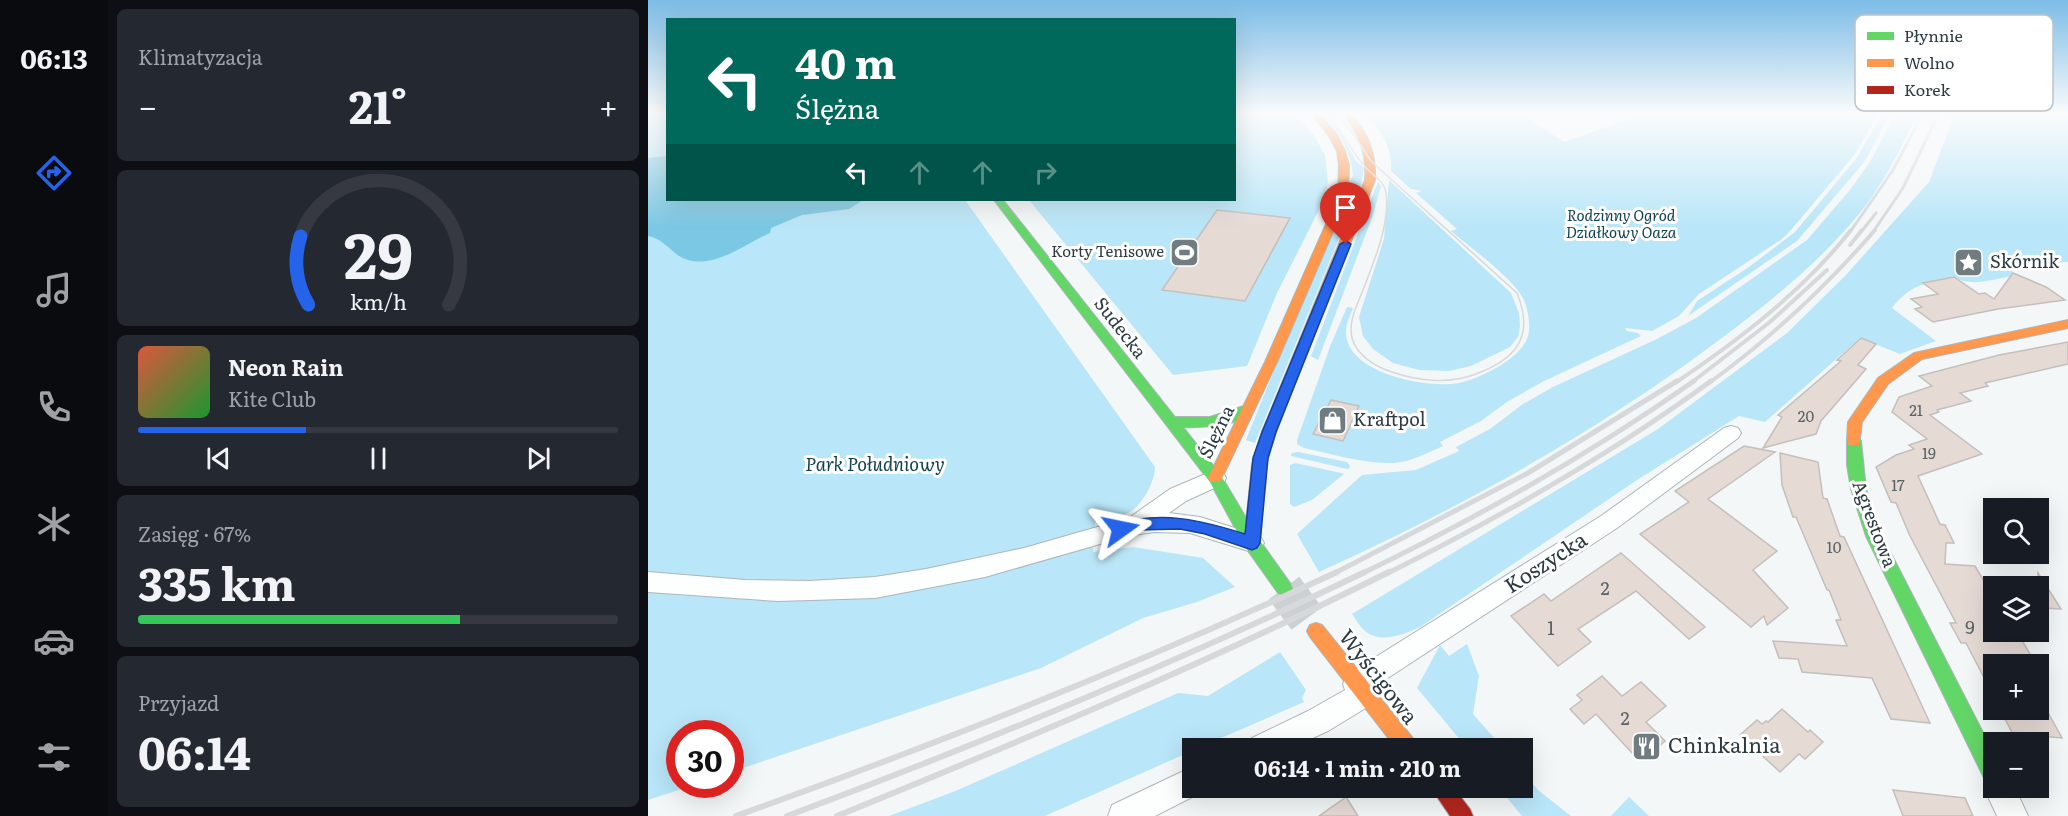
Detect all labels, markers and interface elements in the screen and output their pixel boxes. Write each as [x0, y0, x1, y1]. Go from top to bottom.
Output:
legend [1855, 15, 2053, 111]
text: Płynnie [1904, 23, 1963, 47]
text: 40 m [795, 30, 896, 92]
text: 06:13 [20, 37, 88, 77]
text: Klimatyzacja [138, 41, 263, 71]
icon: left [696, 42, 774, 120]
text: Wolno [1904, 50, 1954, 74]
text: 21° [349, 71, 407, 138]
text: Korek [1904, 77, 1950, 101]
text: − [138, 80, 157, 129]
text: + [599, 80, 618, 129]
text: Ślężna [795, 87, 879, 127]
icon: directions [33, 152, 75, 194]
icon: left [840, 156, 873, 189]
icon: ahead [903, 156, 936, 189]
icon: ahead [966, 156, 999, 189]
icon: right [1029, 156, 1062, 189]
pin [1320, 182, 1371, 244]
icon: arrive [1329, 191, 1362, 224]
park label: Rodzinny Ogród Działkowy Oaza [1566, 203, 1677, 243]
text: 29 [343, 206, 413, 298]
sports icon: Korty Tenisowe [1169, 236, 1201, 268]
place label: Korty Tenisowe [1051, 239, 1164, 262]
place icon: Skórnik [1953, 246, 1985, 278]
place label: Skórnik [1990, 247, 2060, 274]
icon: music [33, 269, 75, 311]
text: km/h [349, 285, 407, 317]
street label: Sudecka [1088, 291, 1154, 364]
text: Neon Rain [228, 350, 344, 383]
text: Kite Club [228, 383, 316, 413]
icon: phone [33, 386, 75, 428]
house number: 21 [1909, 398, 1923, 421]
street label: Ślężna [1191, 400, 1240, 463]
shop icon: Kraftpol [1316, 404, 1348, 436]
house number: 20 [1798, 404, 1814, 427]
place label: Kraftpol [1353, 405, 1426, 432]
house number: 19 [1922, 441, 1936, 464]
icon: previous [202, 442, 235, 475]
icon: pause [362, 442, 395, 475]
icon: next [522, 442, 555, 475]
park label: Park Południowy [805, 450, 945, 477]
house number: 17 [1891, 473, 1905, 496]
street label: Agrestowa [1846, 476, 1904, 571]
position arrow [1089, 497, 1153, 561]
map controls [1983, 498, 2049, 798]
button: search [1983, 498, 2049, 564]
icon: climate [33, 503, 75, 545]
text: Zasięg · 67% [138, 518, 251, 548]
street label: Koszycka [1497, 522, 1593, 599]
house number: 10 [1827, 535, 1842, 558]
text: 335 km [138, 548, 296, 615]
house number: 2 [1600, 574, 1610, 601]
button: layers [1983, 576, 2049, 642]
house number: 9 [1965, 613, 1975, 640]
house number: 1 [1547, 614, 1555, 641]
icon: car [33, 620, 75, 662]
street label: Wyścigowa [1333, 621, 1427, 730]
button: + [1983, 654, 2049, 720]
text: Przyjazd [138, 687, 219, 717]
house number: 2 [1620, 704, 1630, 731]
text: 06:14 [138, 717, 251, 784]
speed limit sign: 30 [666, 720, 744, 798]
place label: Chinkalnia [1668, 728, 1781, 759]
restaurant icon: Chinkalnia [1631, 730, 1663, 762]
button: − [1983, 732, 2049, 798]
icon: filters [33, 736, 75, 778]
text: 06:14 · 1 min · 210 m [1254, 751, 1461, 784]

